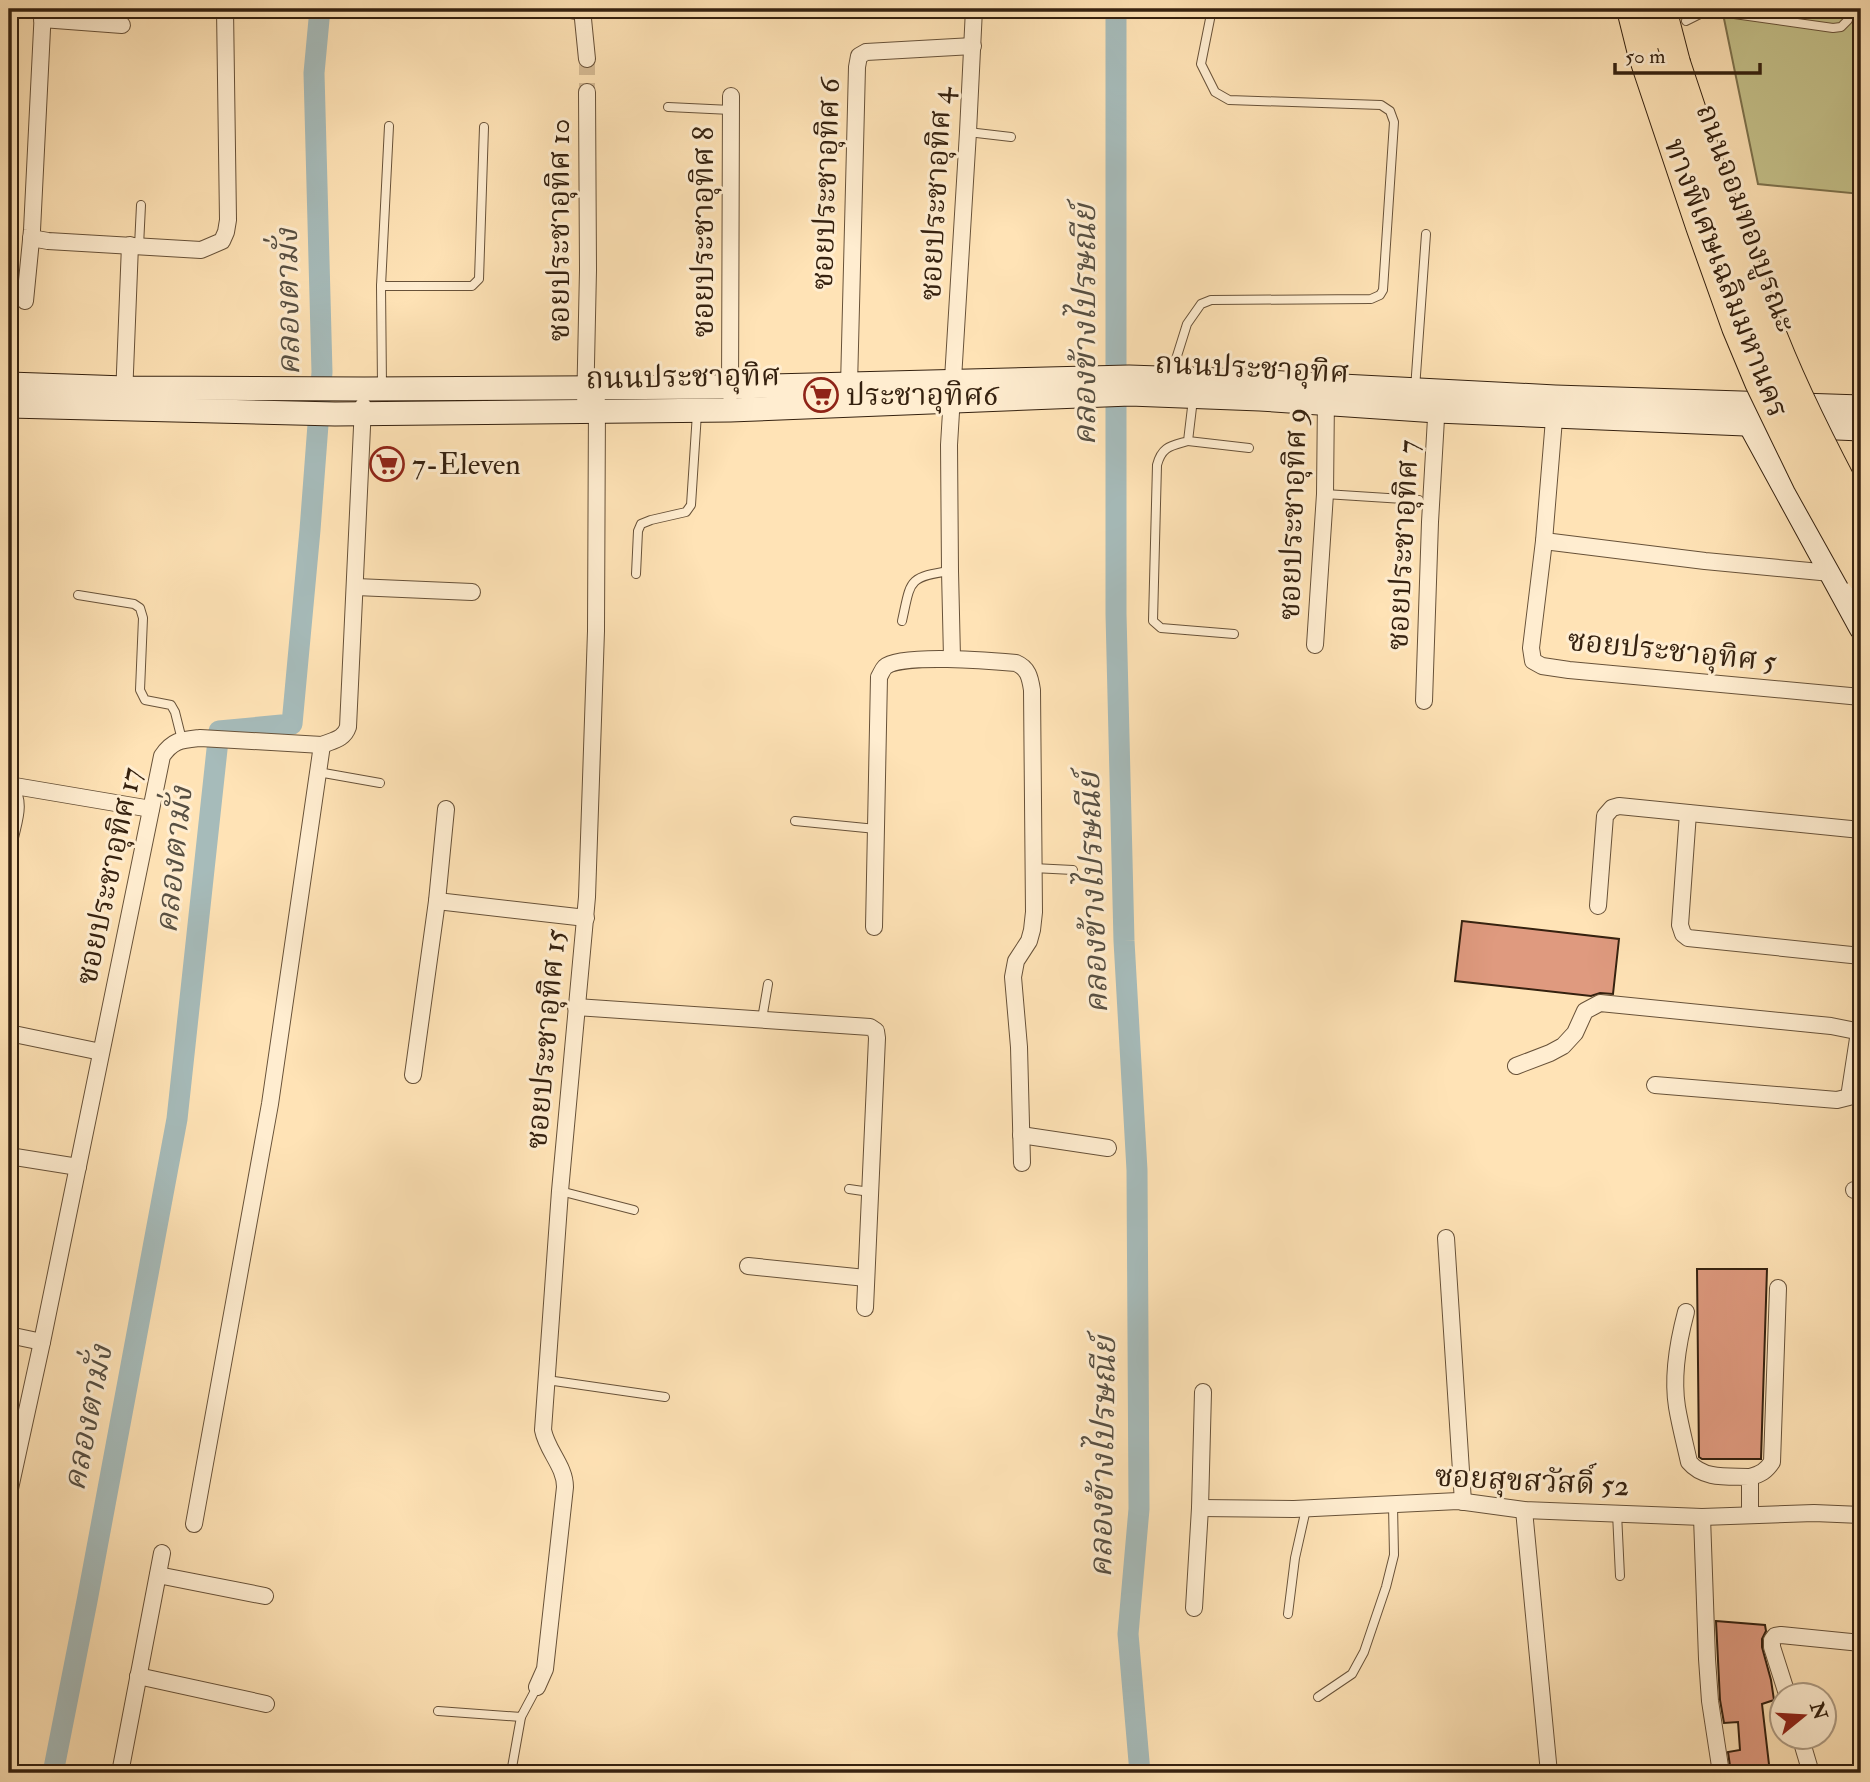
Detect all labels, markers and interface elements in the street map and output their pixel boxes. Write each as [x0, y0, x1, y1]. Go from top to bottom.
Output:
scale bar [1615, 32, 1760, 76]
text: 50 m [1625, 43, 1666, 70]
street label: ซอยประชาอุทิศ 6 [804, 76, 848, 291]
street label: ซอยประชาอุทิศ 4 [912, 85, 960, 301]
street label: ถนนจอมทองบูรณะ [1687, 99, 1804, 337]
street label: ซอยประชาอุทิศ 10 [541, 119, 578, 341]
street label: ซอยประชาอุทิศ 8 [685, 126, 722, 338]
street label: ทางพิเศษเฉลิมมหานคร [1656, 133, 1796, 423]
water label: คลองข้างไปรษณีย์ [1062, 198, 1105, 446]
water label: คลองตามั่ง [263, 227, 309, 376]
street label: ถนนประชาอุทิศ [1154, 344, 1350, 392]
street label: ถนนประชาอุทิศ [585, 357, 781, 397]
supermarket icon: ประชาอุทิศ6 [802, 376, 840, 414]
place label: ประชาอุทิศ6 [846, 377, 1000, 414]
street label: ซอยประชาอุทิศ 9 [1271, 407, 1315, 621]
street label: ซอยประชาอุทิศ 7 [1379, 439, 1427, 651]
supermarket icon: 7-Eleven [368, 445, 406, 483]
place label: 7-Eleven [412, 446, 521, 483]
street label: ซอยประชาอุทิศ 5 [1566, 622, 1779, 680]
street label: ซอยประชาอุทิศ 17 [68, 764, 150, 988]
water label: คลองข้างไปรษณีย์ [1066, 765, 1117, 1015]
water label: คลองตามั่ง [142, 783, 202, 935]
street label: ซอยประชาอุทิศ 15 [518, 927, 574, 1151]
water label: คลองข้างไปรษณีย์ [1078, 1330, 1125, 1578]
water label: คลองตามั่ง [50, 1340, 122, 1494]
street label: ซอยสุขสวัสดิ์ 52 [1434, 1454, 1630, 1505]
north arrow [1769, 1680, 1839, 1750]
text: N [1804, 1698, 1833, 1724]

